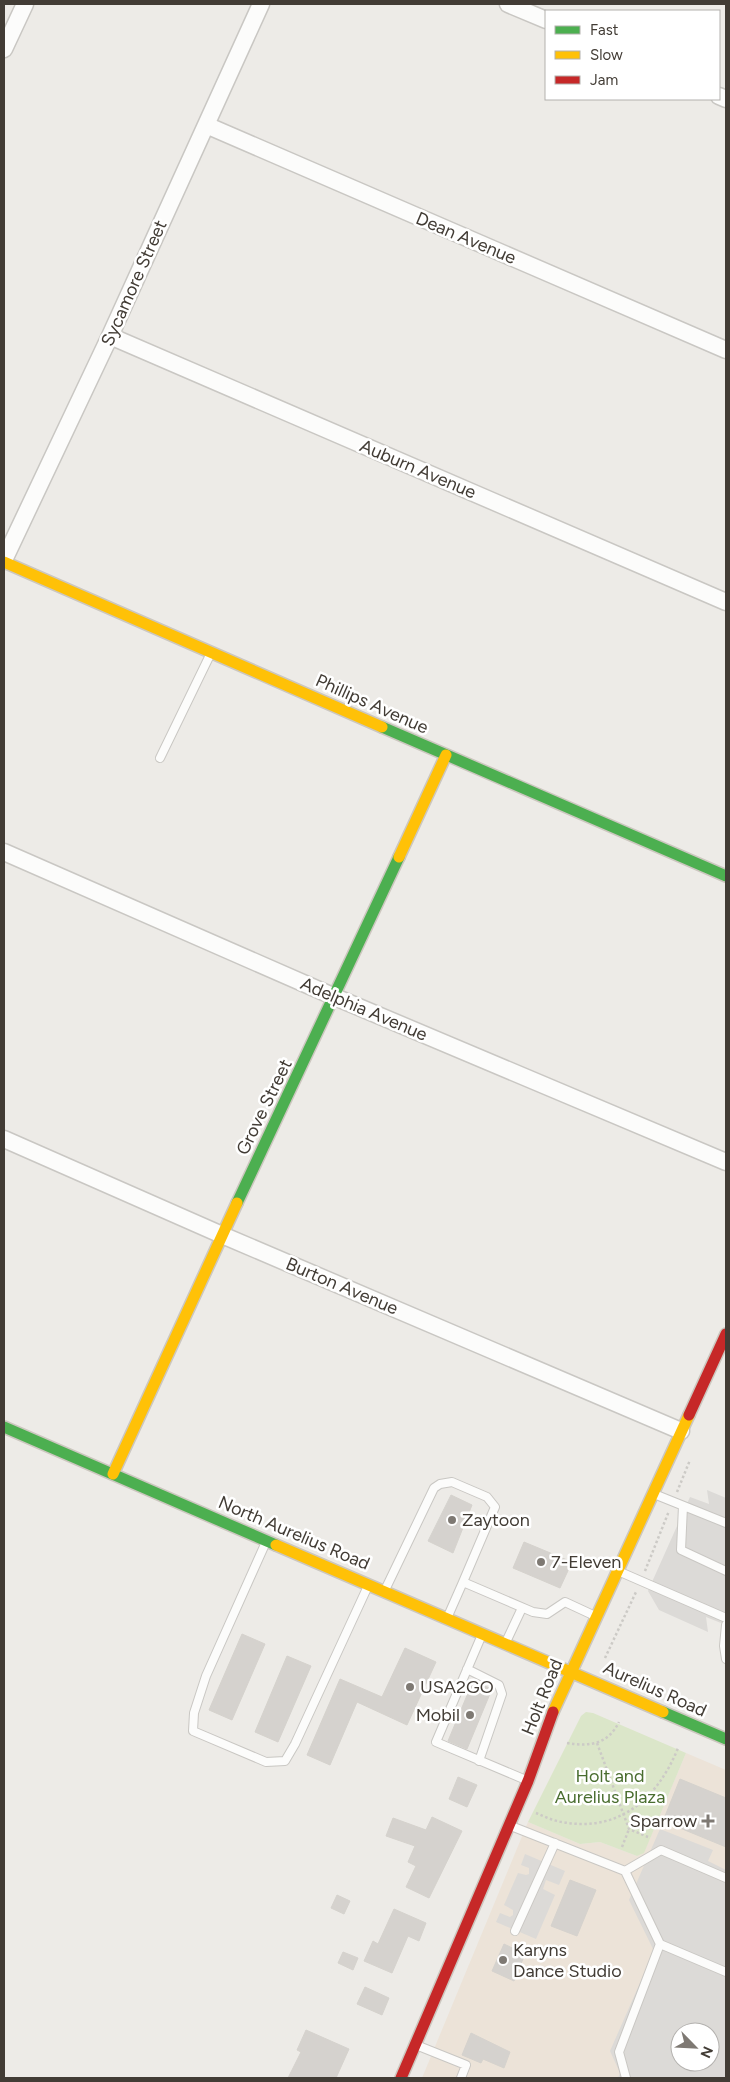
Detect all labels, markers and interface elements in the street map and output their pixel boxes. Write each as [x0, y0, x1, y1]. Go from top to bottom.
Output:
legend [545, 10, 720, 100]
text: Fast [590, 21, 619, 39]
text: Slow [590, 46, 623, 64]
text: Jam [590, 71, 618, 89]
street label: Dean Avenue [413, 207, 520, 269]
street label: Sycamore Street [96, 216, 172, 349]
street label: Auburn Avenue [357, 435, 480, 503]
street label: Phillips Avenue [312, 669, 432, 739]
street label: Adelphia Avenue [297, 972, 431, 1046]
street label: Grove Street [231, 1055, 297, 1158]
street label: Burton Avenue [283, 1252, 402, 1320]
street label: North Aurelius Road [215, 1491, 373, 1575]
place label: Zaytoon [462, 1509, 530, 1531]
marker: Zaytoon [446, 1514, 458, 1526]
place label: 7-Eleven [551, 1551, 621, 1573]
marker: 7-Eleven [535, 1556, 547, 1568]
street label: Holt Road [517, 1656, 567, 1738]
street label: Aurelius Road [600, 1656, 710, 1722]
place label: USA2GO [420, 1676, 494, 1698]
marker: USA2GO [404, 1681, 416, 1693]
place label: Mobil [416, 1704, 460, 1726]
marker: Mobil [464, 1709, 476, 1721]
park label: Holt and Aurelius Plaza [555, 1765, 665, 1808]
place label: Sparrow [630, 1810, 697, 1832]
marker: Sparrow [701, 1814, 715, 1828]
place label: Karyns Dance Studio [513, 1939, 622, 1982]
marker: Karyns Dance Studio [497, 1954, 509, 1966]
north arrow [670, 2022, 720, 2072]
text: N [696, 2044, 716, 2060]

